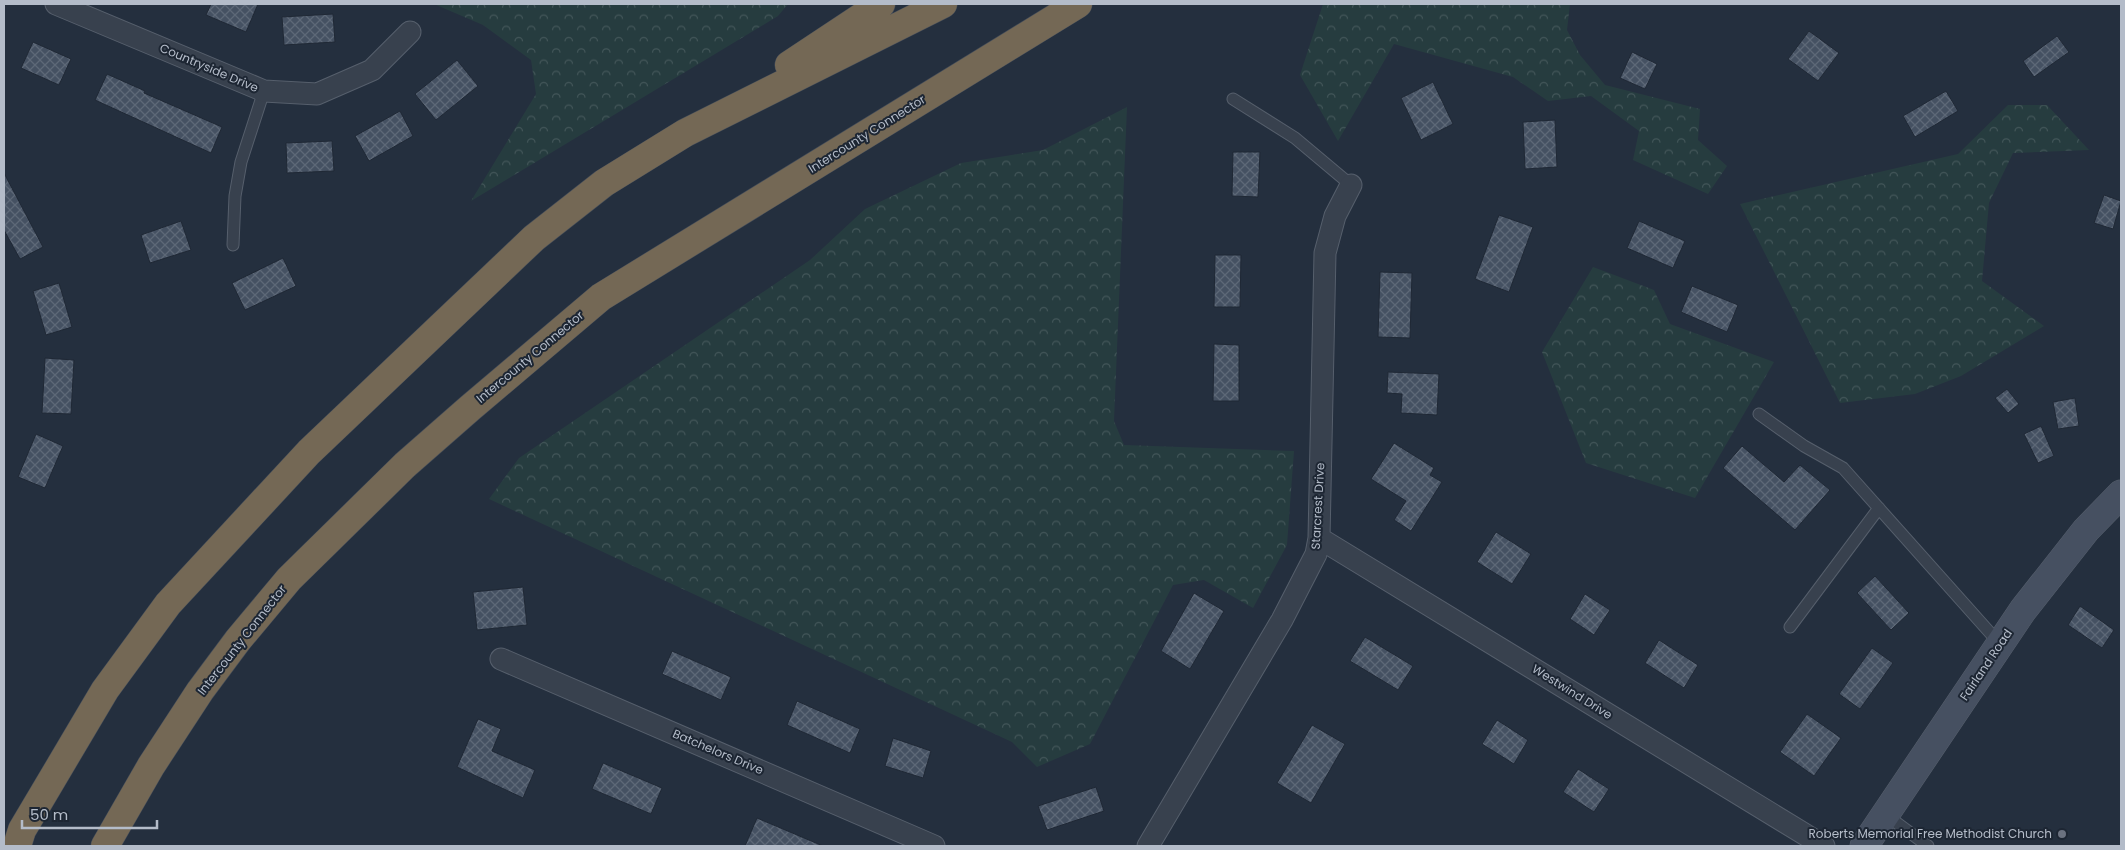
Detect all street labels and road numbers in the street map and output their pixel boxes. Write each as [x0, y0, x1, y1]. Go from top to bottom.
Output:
street label: Countryside Drive [157, 39, 261, 96]
street label: Intercounty Connector [805, 90, 929, 177]
street label: Intercounty Connector [472, 306, 587, 407]
street label: Starcrest Drive [1307, 462, 1328, 550]
street label: Intercounty Connector [193, 581, 290, 698]
street label: Fairland Road [1955, 626, 2016, 704]
street label: Westwind Drive [1529, 660, 1616, 723]
street label: Batchelors Drive [670, 725, 766, 778]

